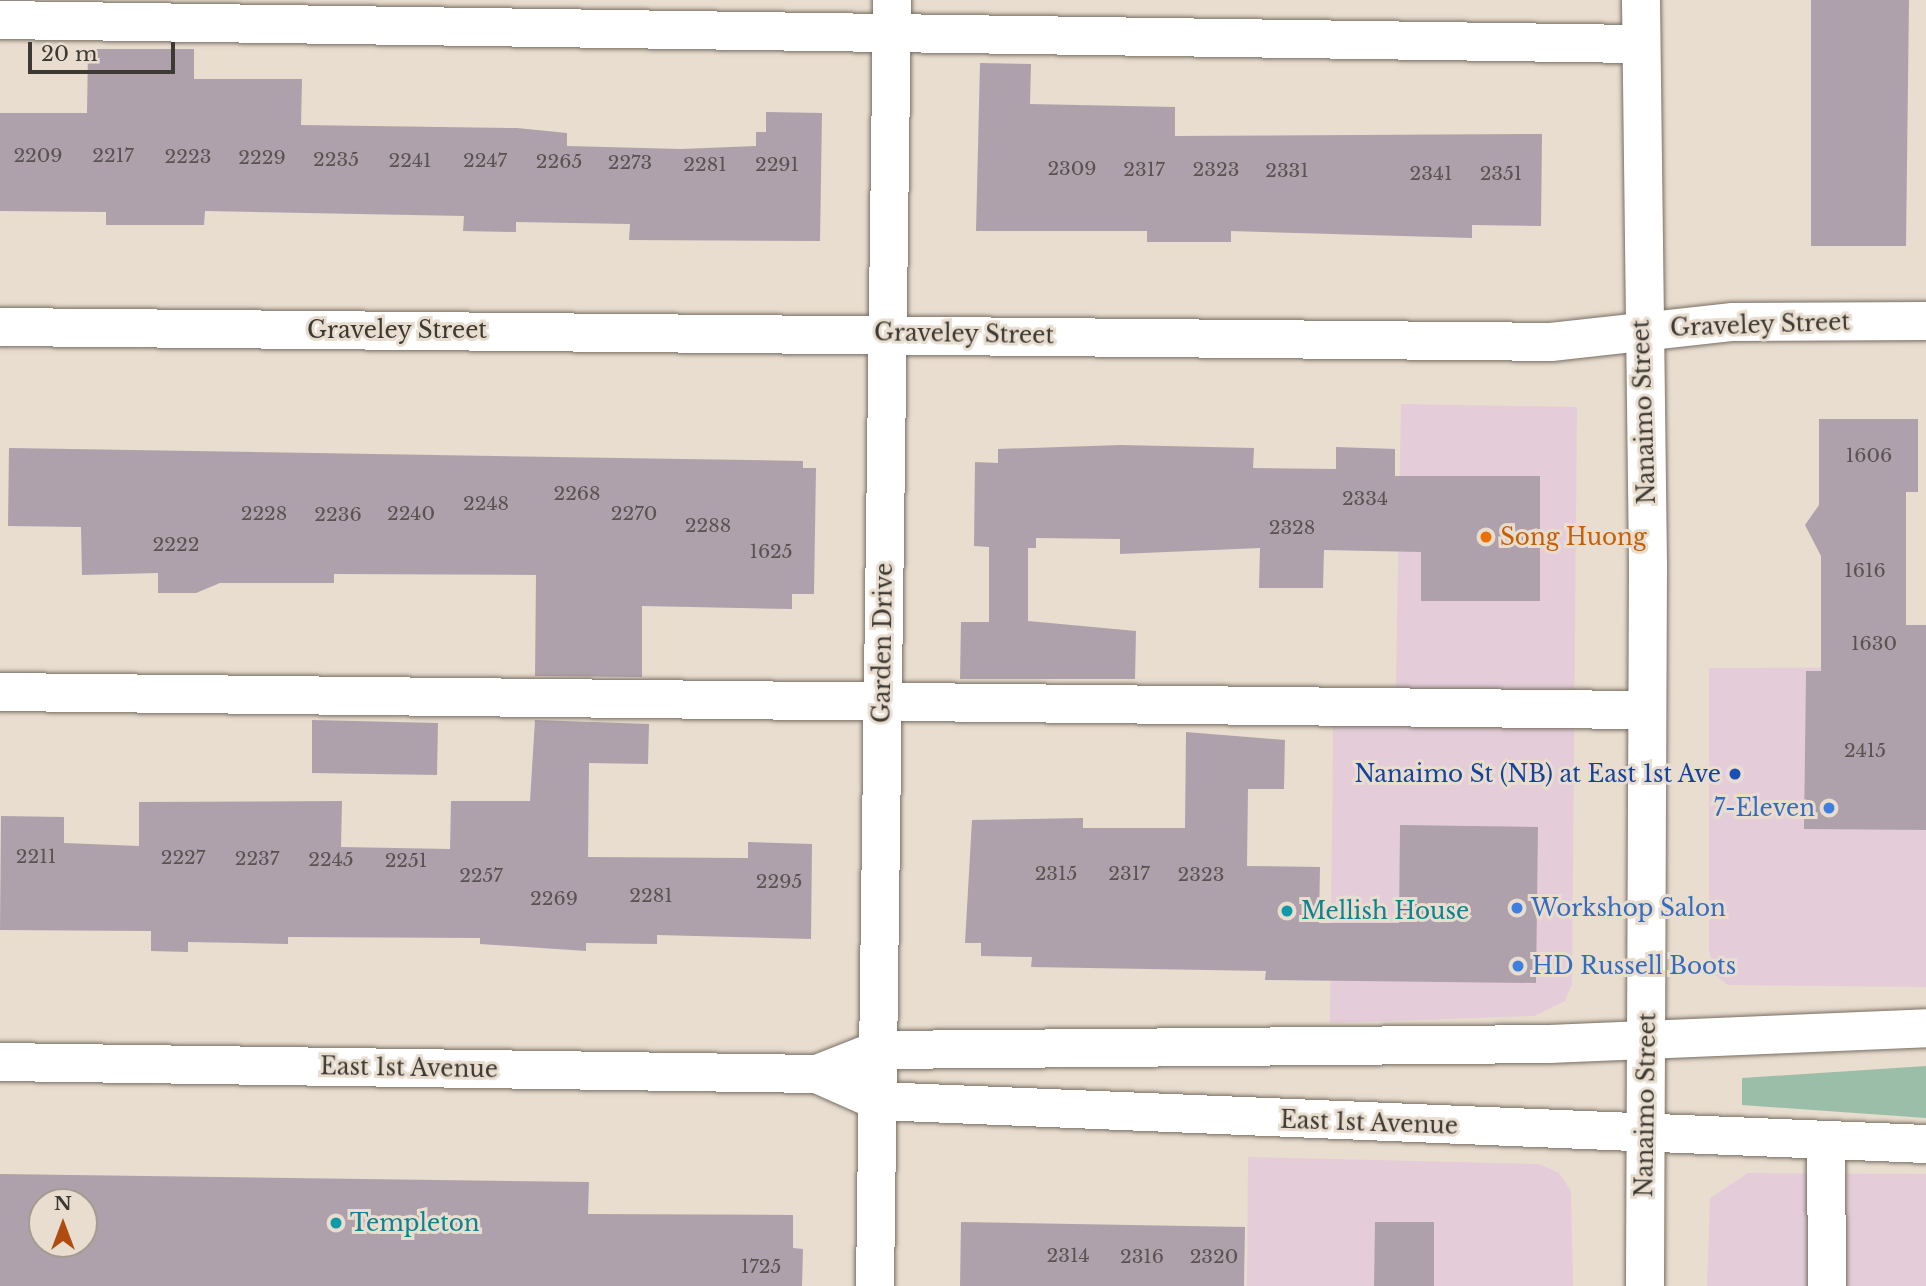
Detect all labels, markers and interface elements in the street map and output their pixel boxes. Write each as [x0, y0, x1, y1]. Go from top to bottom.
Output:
scale bar [32, 28, 178, 72]
text: 20 m [41, 41, 98, 67]
house number: 2209 [13, 145, 63, 167]
house number: 2217 [92, 145, 134, 167]
house number: 2223 [165, 146, 211, 168]
house number: 2229 [238, 147, 286, 169]
house number: 2235 [313, 149, 359, 171]
house number: 2241 [389, 150, 431, 172]
house number: 2247 [463, 150, 507, 172]
house number: 2265 [536, 151, 582, 173]
house number: 2273 [608, 152, 652, 174]
house number: 2281 [683, 154, 727, 176]
house number: 2291 [755, 154, 799, 176]
house number: 2309 [1047, 158, 1097, 180]
house number: 2317 [1123, 159, 1165, 181]
house number: 2323 [1193, 159, 1239, 181]
house number: 2331 [1265, 160, 1309, 182]
house number: 2341 [1410, 163, 1452, 185]
house number: 2351 [1480, 163, 1522, 185]
street label: Graveley Street [1669, 308, 1851, 342]
street label: Graveley Street [307, 316, 487, 344]
street label: Graveley Street [873, 319, 1055, 349]
street label: Nanaimo Street [1627, 319, 1661, 505]
house number: 1606 [1846, 445, 1892, 467]
house number: 2268 [553, 483, 601, 505]
house number: 2334 [1342, 488, 1388, 510]
house number: 2248 [463, 493, 509, 515]
house number: 2228 [241, 503, 287, 525]
house number: 2240 [387, 503, 435, 525]
house number: 2270 [611, 503, 657, 525]
house number: 2236 [314, 504, 362, 526]
house number: 2288 [685, 515, 731, 537]
house number: 2328 [1269, 517, 1315, 539]
place label: Song Huong [1500, 523, 1647, 551]
marker: Song Huong [1478, 529, 1494, 545]
house number: 2222 [153, 534, 199, 556]
house number: 1625 [749, 541, 793, 563]
house number: 1616 [1844, 560, 1886, 582]
street label: Garden Drive [868, 563, 898, 723]
house number: 1630 [1851, 633, 1897, 655]
house number: 2415 [1844, 740, 1886, 762]
place label: Nanaimo St (NB) at East 1st Ave [1353, 760, 1721, 788]
marker: Nanaimo St (NB) at East 1st Ave [1727, 766, 1743, 782]
place label: 7-Eleven [1714, 794, 1815, 822]
marker: 7-Eleven [1821, 800, 1837, 816]
house number: 2211 [16, 846, 56, 868]
house number: 2227 [161, 847, 205, 869]
house number: 2237 [235, 848, 279, 870]
house number: 2245 [308, 849, 354, 871]
house number: 2251 [385, 850, 427, 872]
house number: 2315 [1035, 863, 1077, 885]
house number: 2317 [1108, 863, 1150, 885]
house number: 2323 [1178, 864, 1224, 886]
house number: 2257 [459, 865, 503, 887]
house number: 2295 [756, 871, 802, 893]
house number: 2281 [629, 885, 673, 907]
house number: 2269 [530, 888, 578, 910]
place label: Workshop Salon [1531, 894, 1726, 922]
place label: Mellish House [1301, 897, 1469, 925]
marker: Workshop Salon [1509, 900, 1525, 916]
marker: Mellish House [1279, 903, 1295, 919]
place label: HD Russell Boots [1532, 952, 1736, 980]
marker: HD Russell Boots [1510, 958, 1526, 974]
street label: Nanaimo Street [1631, 1012, 1661, 1198]
street label: East 1st Avenue [319, 1053, 499, 1083]
street label: East 1st Avenue [1279, 1106, 1459, 1140]
north arrow [28, 1188, 98, 1258]
text: N [54, 1192, 72, 1215]
place label: Templeton [350, 1209, 480, 1237]
marker: Templeton [328, 1215, 344, 1231]
house number: 2314 [1047, 1245, 1089, 1267]
house number: 2316 [1120, 1246, 1164, 1268]
house number: 2320 [1190, 1246, 1238, 1268]
house number: 1725 [741, 1256, 781, 1278]

